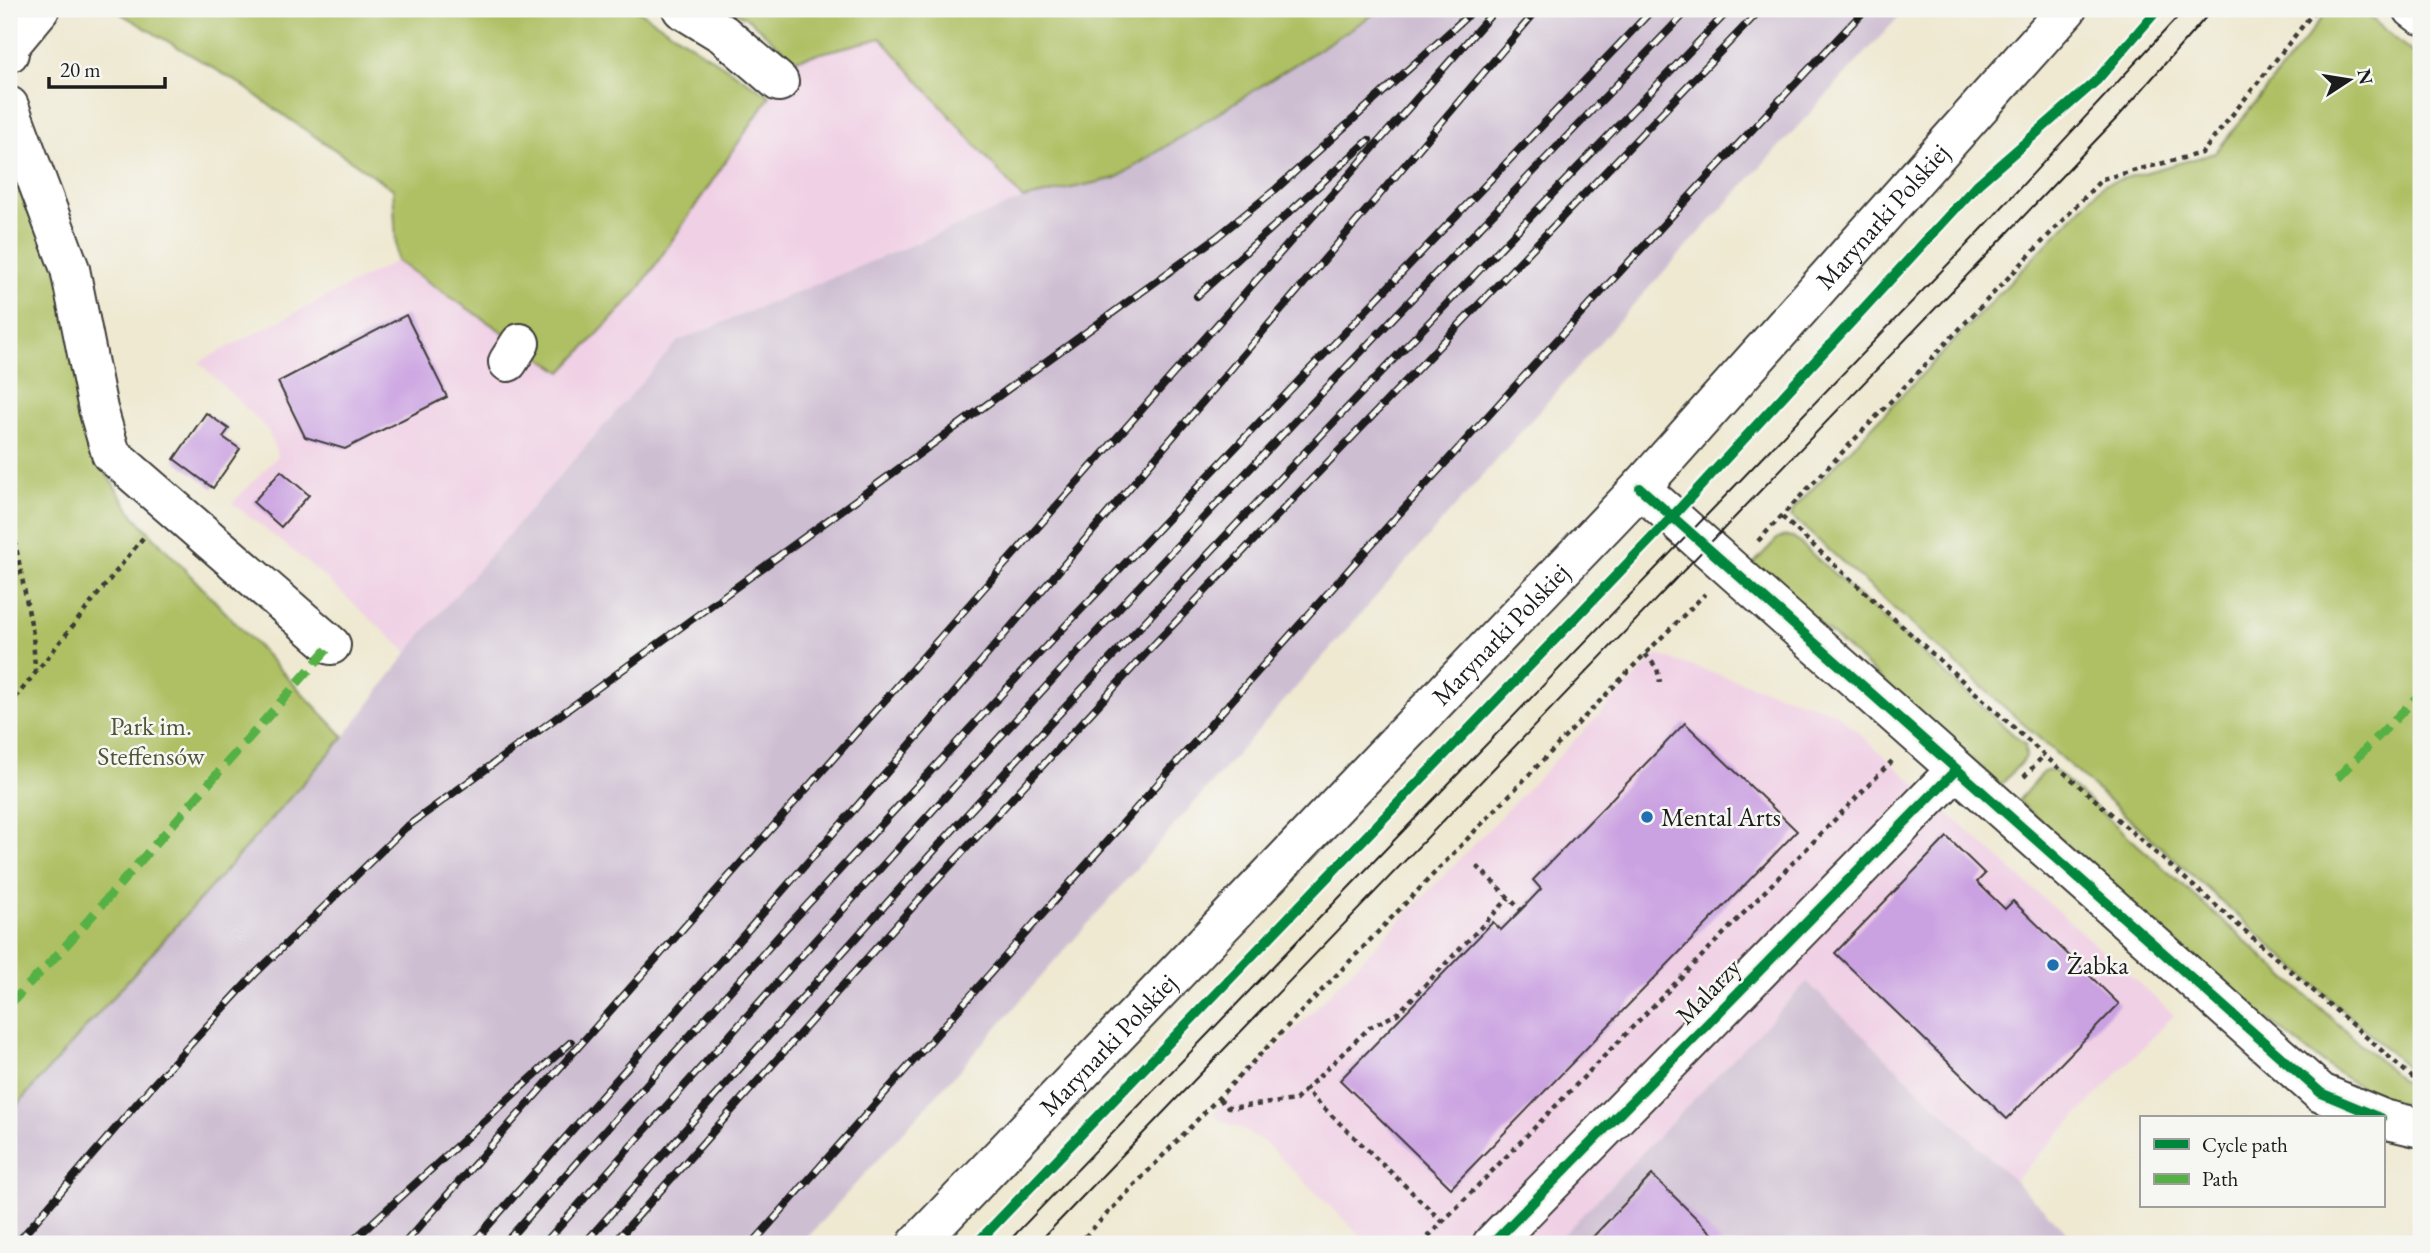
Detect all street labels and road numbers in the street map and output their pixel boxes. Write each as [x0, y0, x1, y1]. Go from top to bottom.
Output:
street label: Marynarki Polskiej [1808, 136, 1956, 297]
street label: Marynarki Polskiej [1424, 556, 1576, 713]
street label: Malarzy [1668, 950, 1748, 1032]
street label: Marynarki Polskiej [1032, 966, 1184, 1123]

